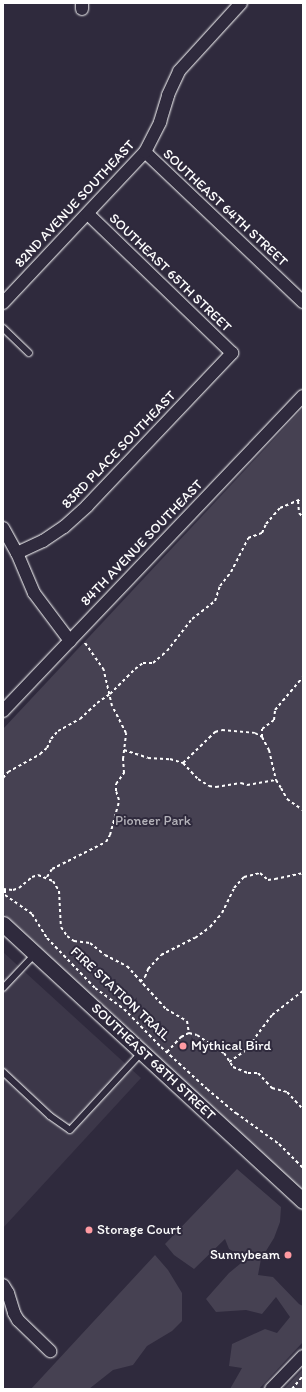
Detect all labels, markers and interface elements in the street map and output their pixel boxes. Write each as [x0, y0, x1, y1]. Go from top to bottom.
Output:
street label: 82ND AVENUE SOUTHEAST [12, 137, 138, 271]
street label: SOUTHEAST 64TH STREET [159, 146, 291, 270]
street label: SOUTHEAST 65TH STREET [105, 210, 235, 336]
street label: 83RD PLACE SOUTHEAST [58, 388, 180, 512]
street label: 84TH AVENUE SOUTHEAST [78, 477, 206, 609]
park label: Pioneer Park [115, 813, 191, 829]
street label: FIRE STATION TRAIL [68, 944, 172, 1044]
street label: SOUTHEAST 68TH STREET [87, 1000, 219, 1124]
place label: Mythical Bird [191, 1038, 271, 1054]
marker: Mythical Bird [178, 1041, 188, 1051]
place label: Storage Court [97, 1222, 181, 1238]
marker: Storage Court [84, 1225, 94, 1235]
place label: Sunnybeam [210, 1247, 280, 1263]
marker: Sunnybeam [283, 1250, 293, 1260]

